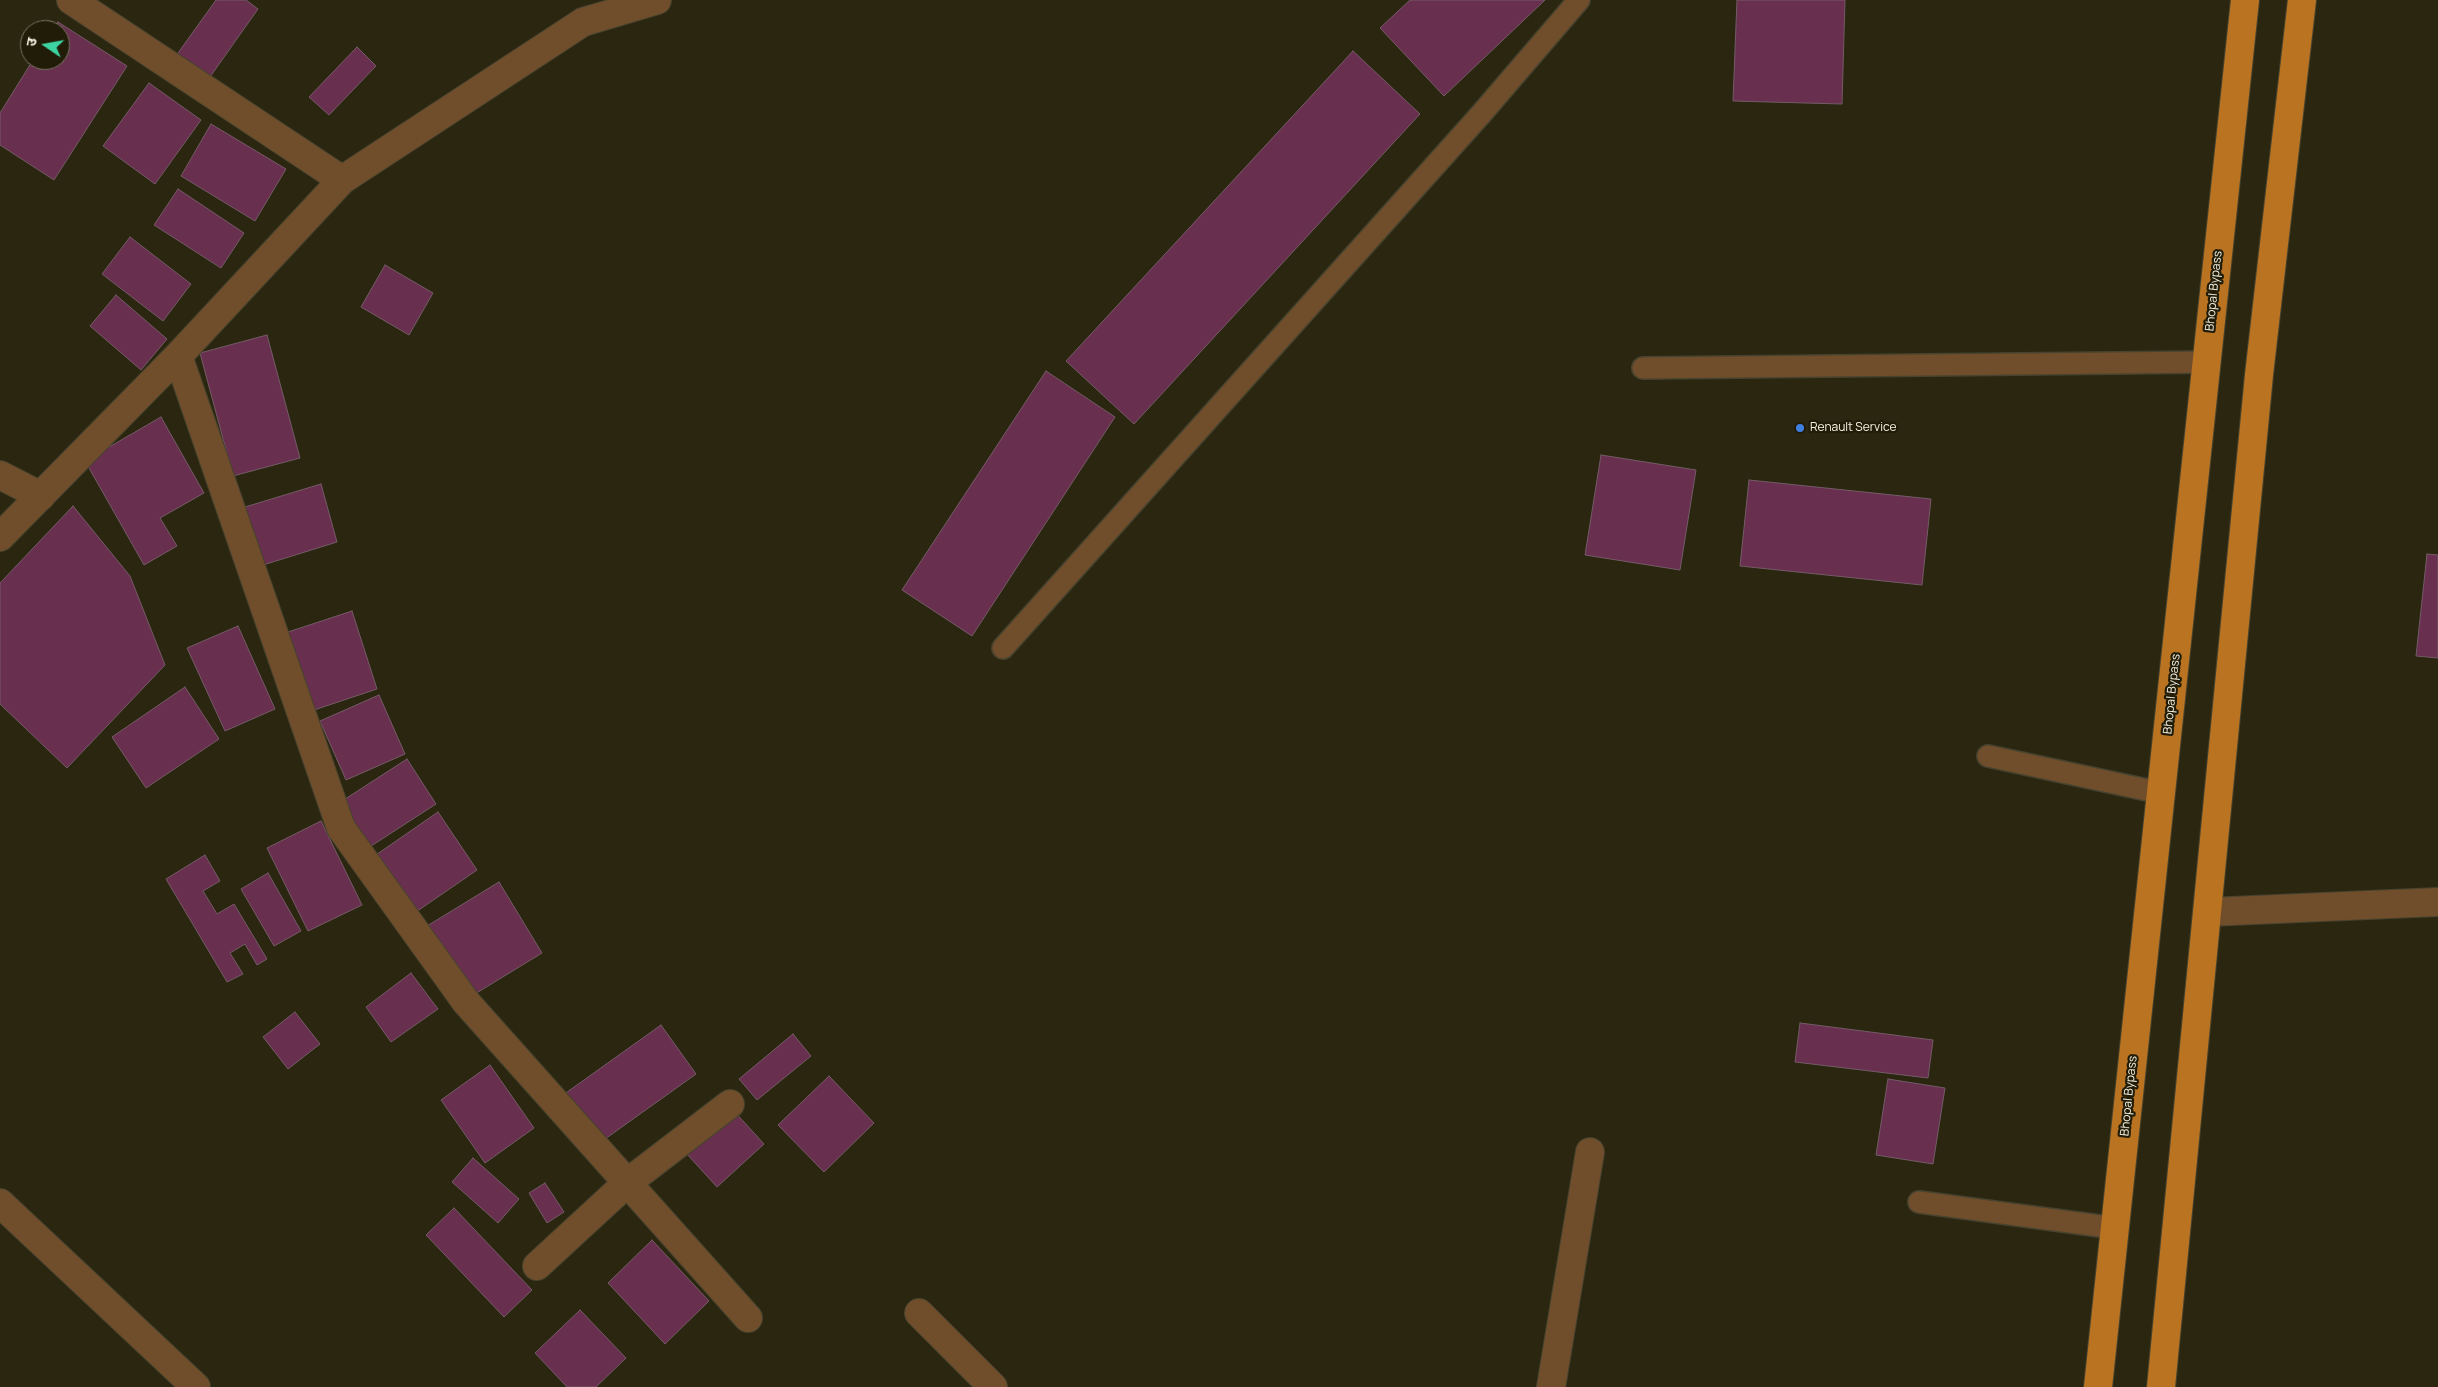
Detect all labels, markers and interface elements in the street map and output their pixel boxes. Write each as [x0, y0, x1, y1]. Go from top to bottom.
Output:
north arrow [20, 20, 70, 70]
text: उ [21, 36, 41, 48]
street label: Bhopal Bypass [2203, 250, 2225, 332]
place label: Renault Service [1810, 421, 1896, 435]
marker: Renault Service [1794, 422, 1806, 434]
street label: Bhopal Bypass [2161, 653, 2183, 735]
street label: Bhopal Bypass [2118, 1055, 2140, 1137]

